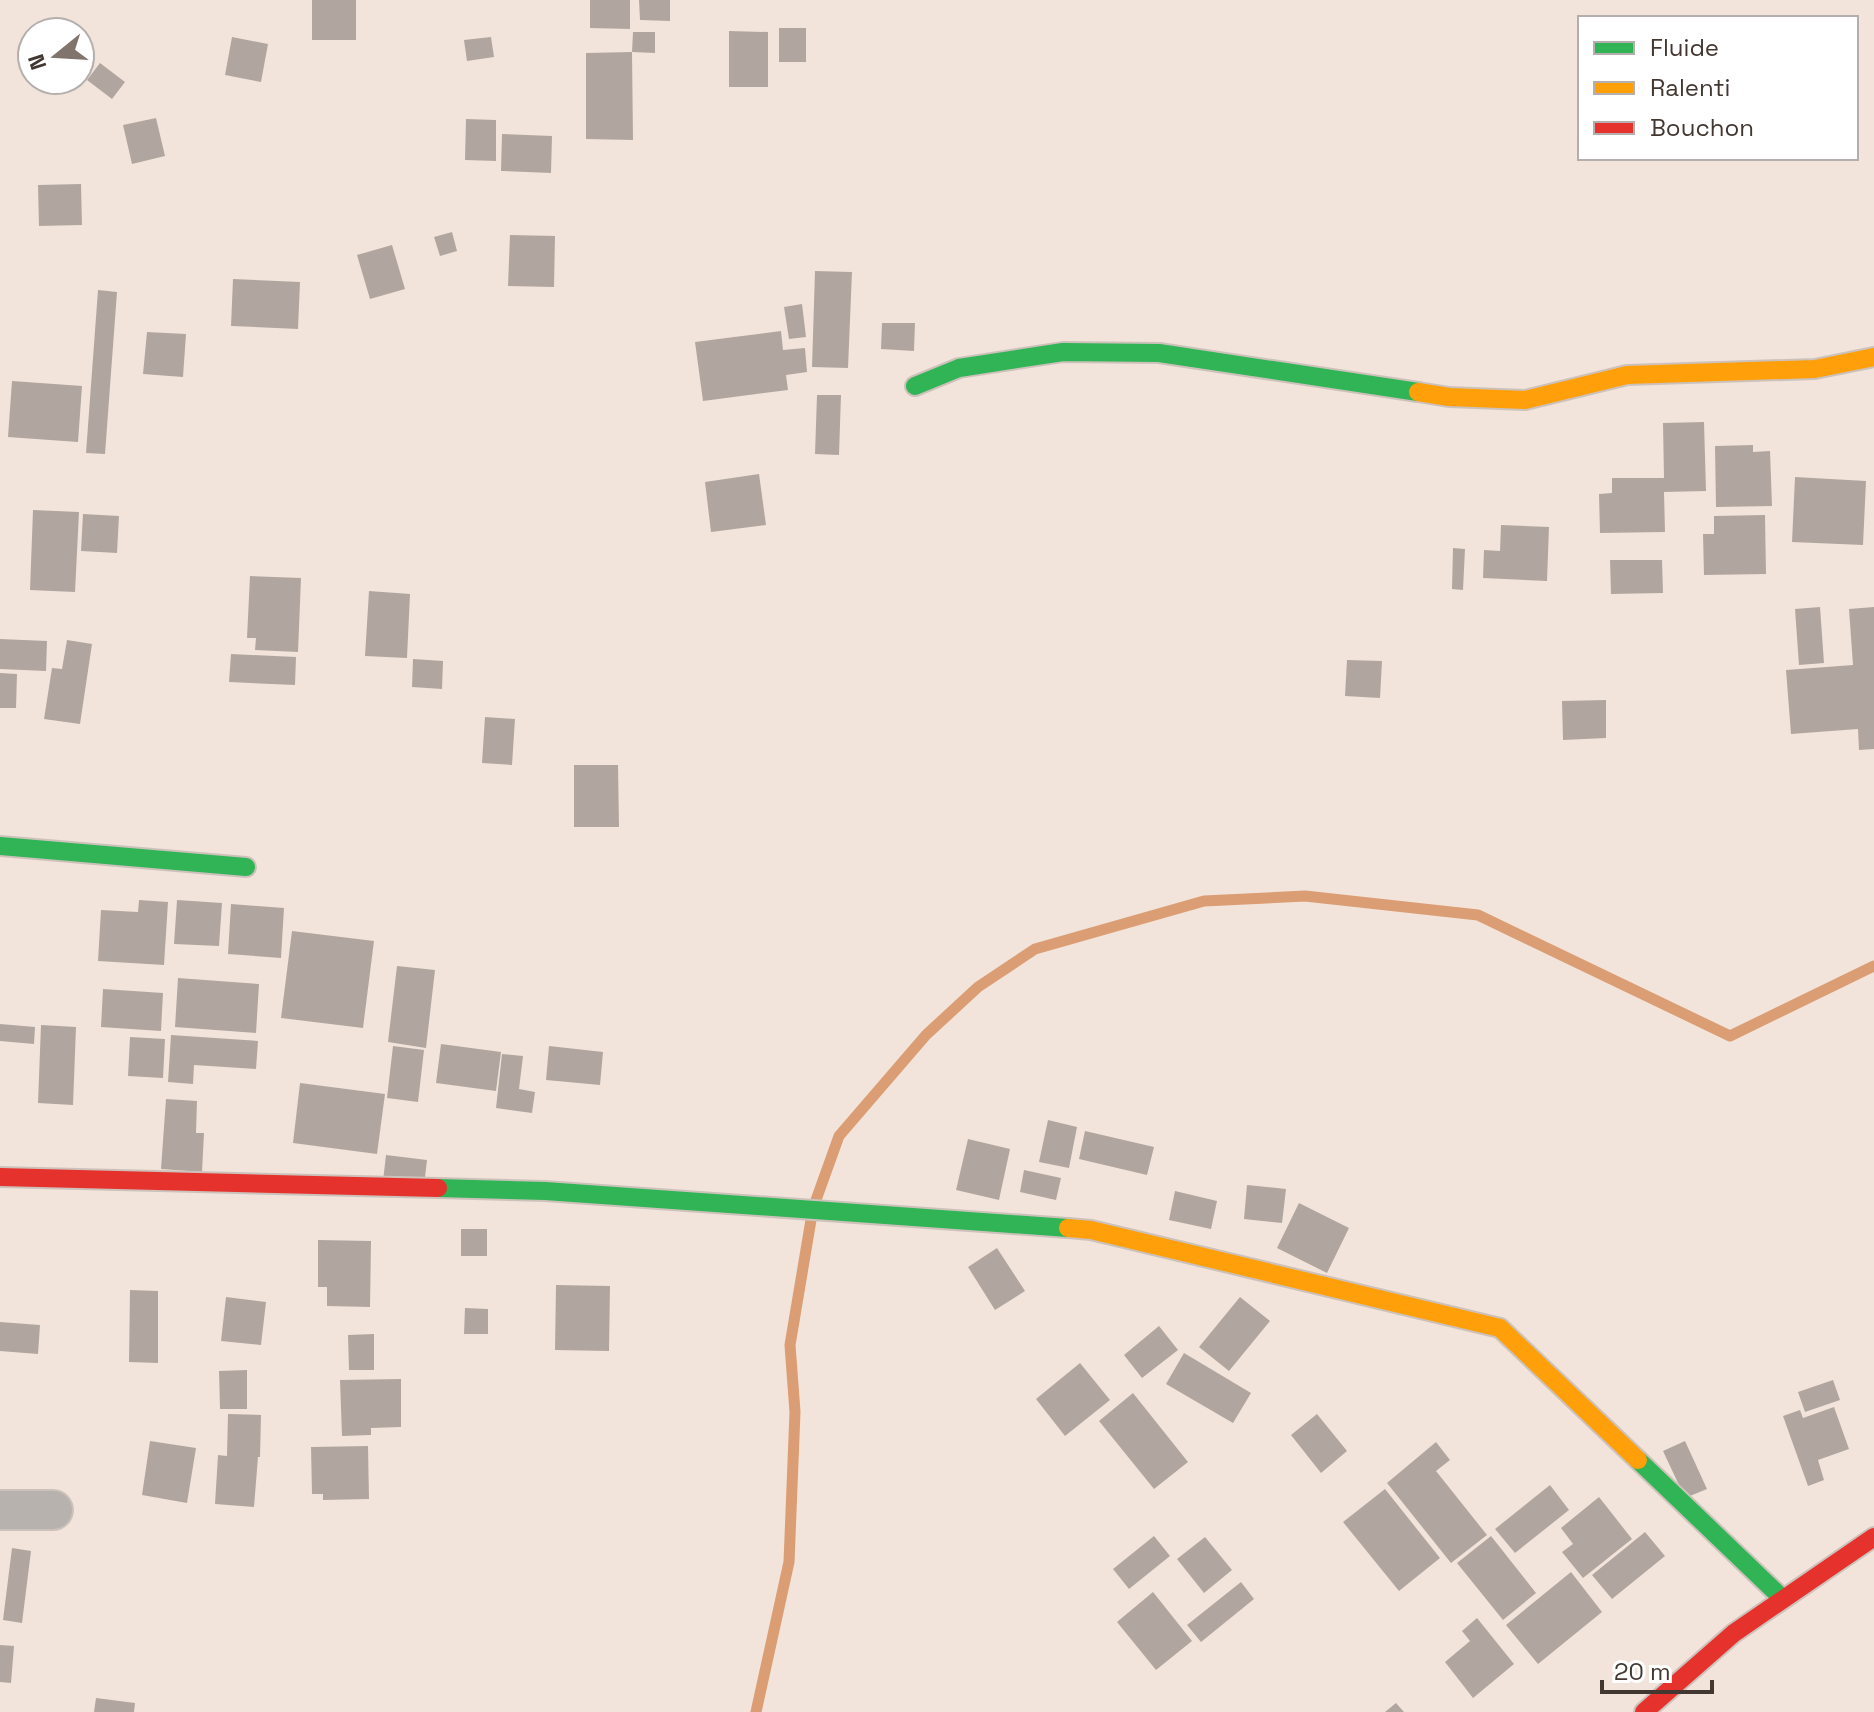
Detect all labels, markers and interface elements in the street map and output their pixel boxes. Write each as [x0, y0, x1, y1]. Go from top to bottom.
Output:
north arrow [16, 16, 96, 96]
legend [1578, 16, 1858, 160]
text: Fluide [1650, 32, 1719, 63]
text: N [21, 51, 53, 74]
text: Ralenti [1650, 72, 1730, 103]
text: Bouchon [1650, 112, 1754, 143]
scale bar [1602, 1644, 1712, 1694]
text: 20 m [1614, 1656, 1671, 1687]

